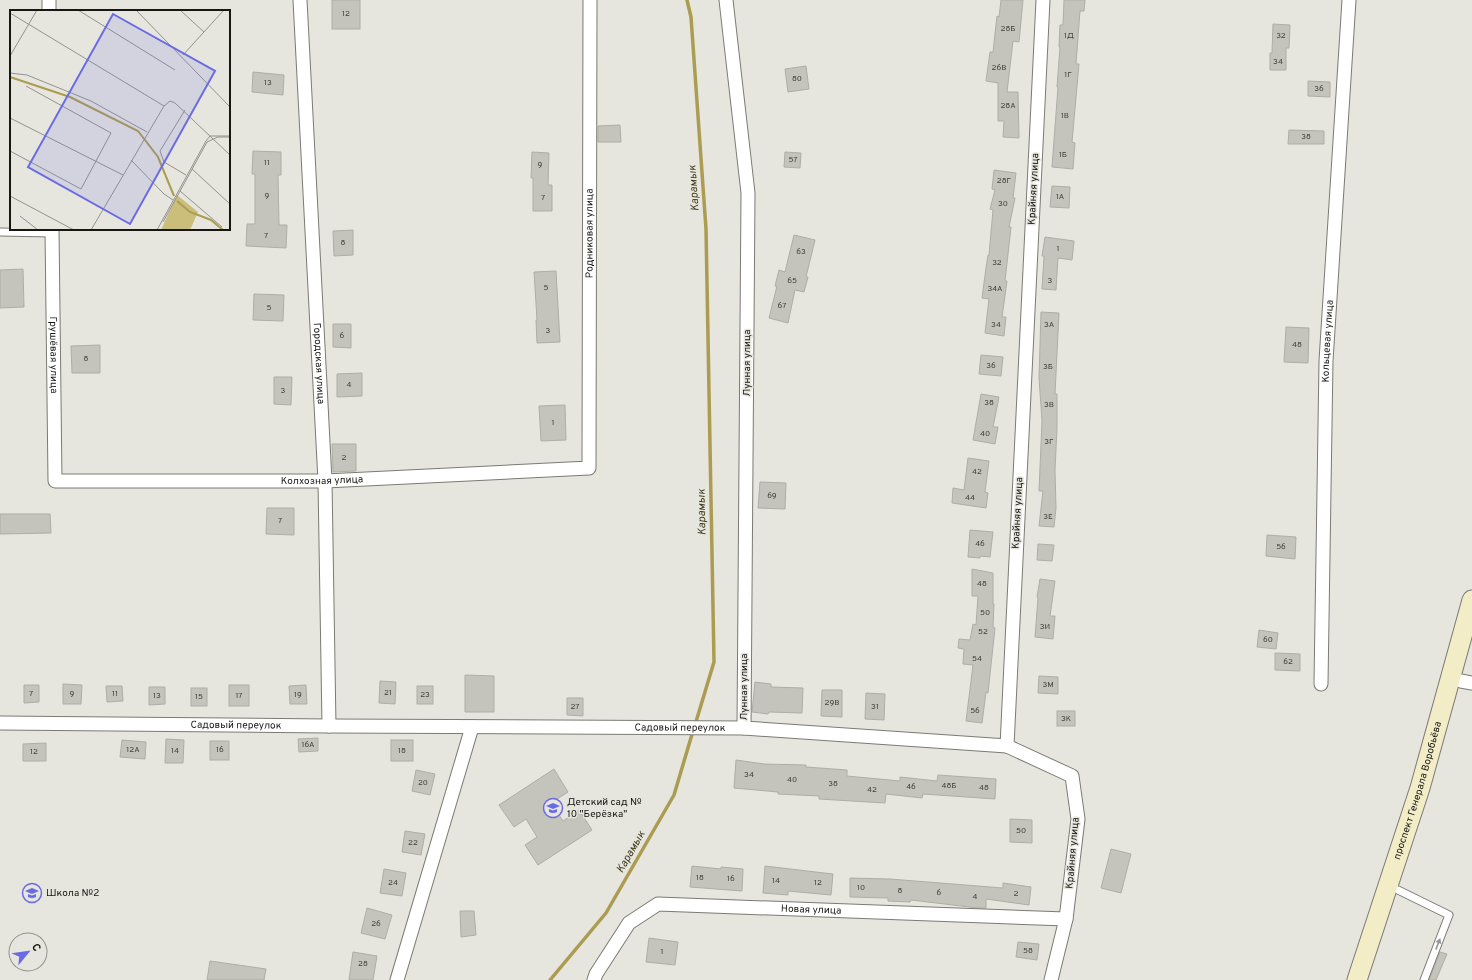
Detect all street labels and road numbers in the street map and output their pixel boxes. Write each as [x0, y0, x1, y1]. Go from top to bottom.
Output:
street label: Крайняя улица [1026, 153, 1042, 225]
street label: Родниковая улица [583, 189, 596, 278]
street label: Кольцевая улица [1319, 299, 1336, 383]
street label: Грушёвая улица [47, 316, 60, 394]
street label: Городская улица [310, 323, 327, 404]
street label: Лунная улица [741, 329, 754, 397]
street label: Колхозная улица [281, 473, 363, 488]
street label: Крайняя улица [1010, 477, 1026, 549]
street label: Лунная улица [738, 653, 751, 721]
street label: Садовый переулок [190, 718, 282, 732]
street label: проспект Генерала Воробьёва [1390, 720, 1445, 861]
street label: Садовый переулок [634, 721, 726, 734]
street label: Крайняя улица [1063, 817, 1083, 889]
street label: Новая улица [781, 902, 842, 917]

